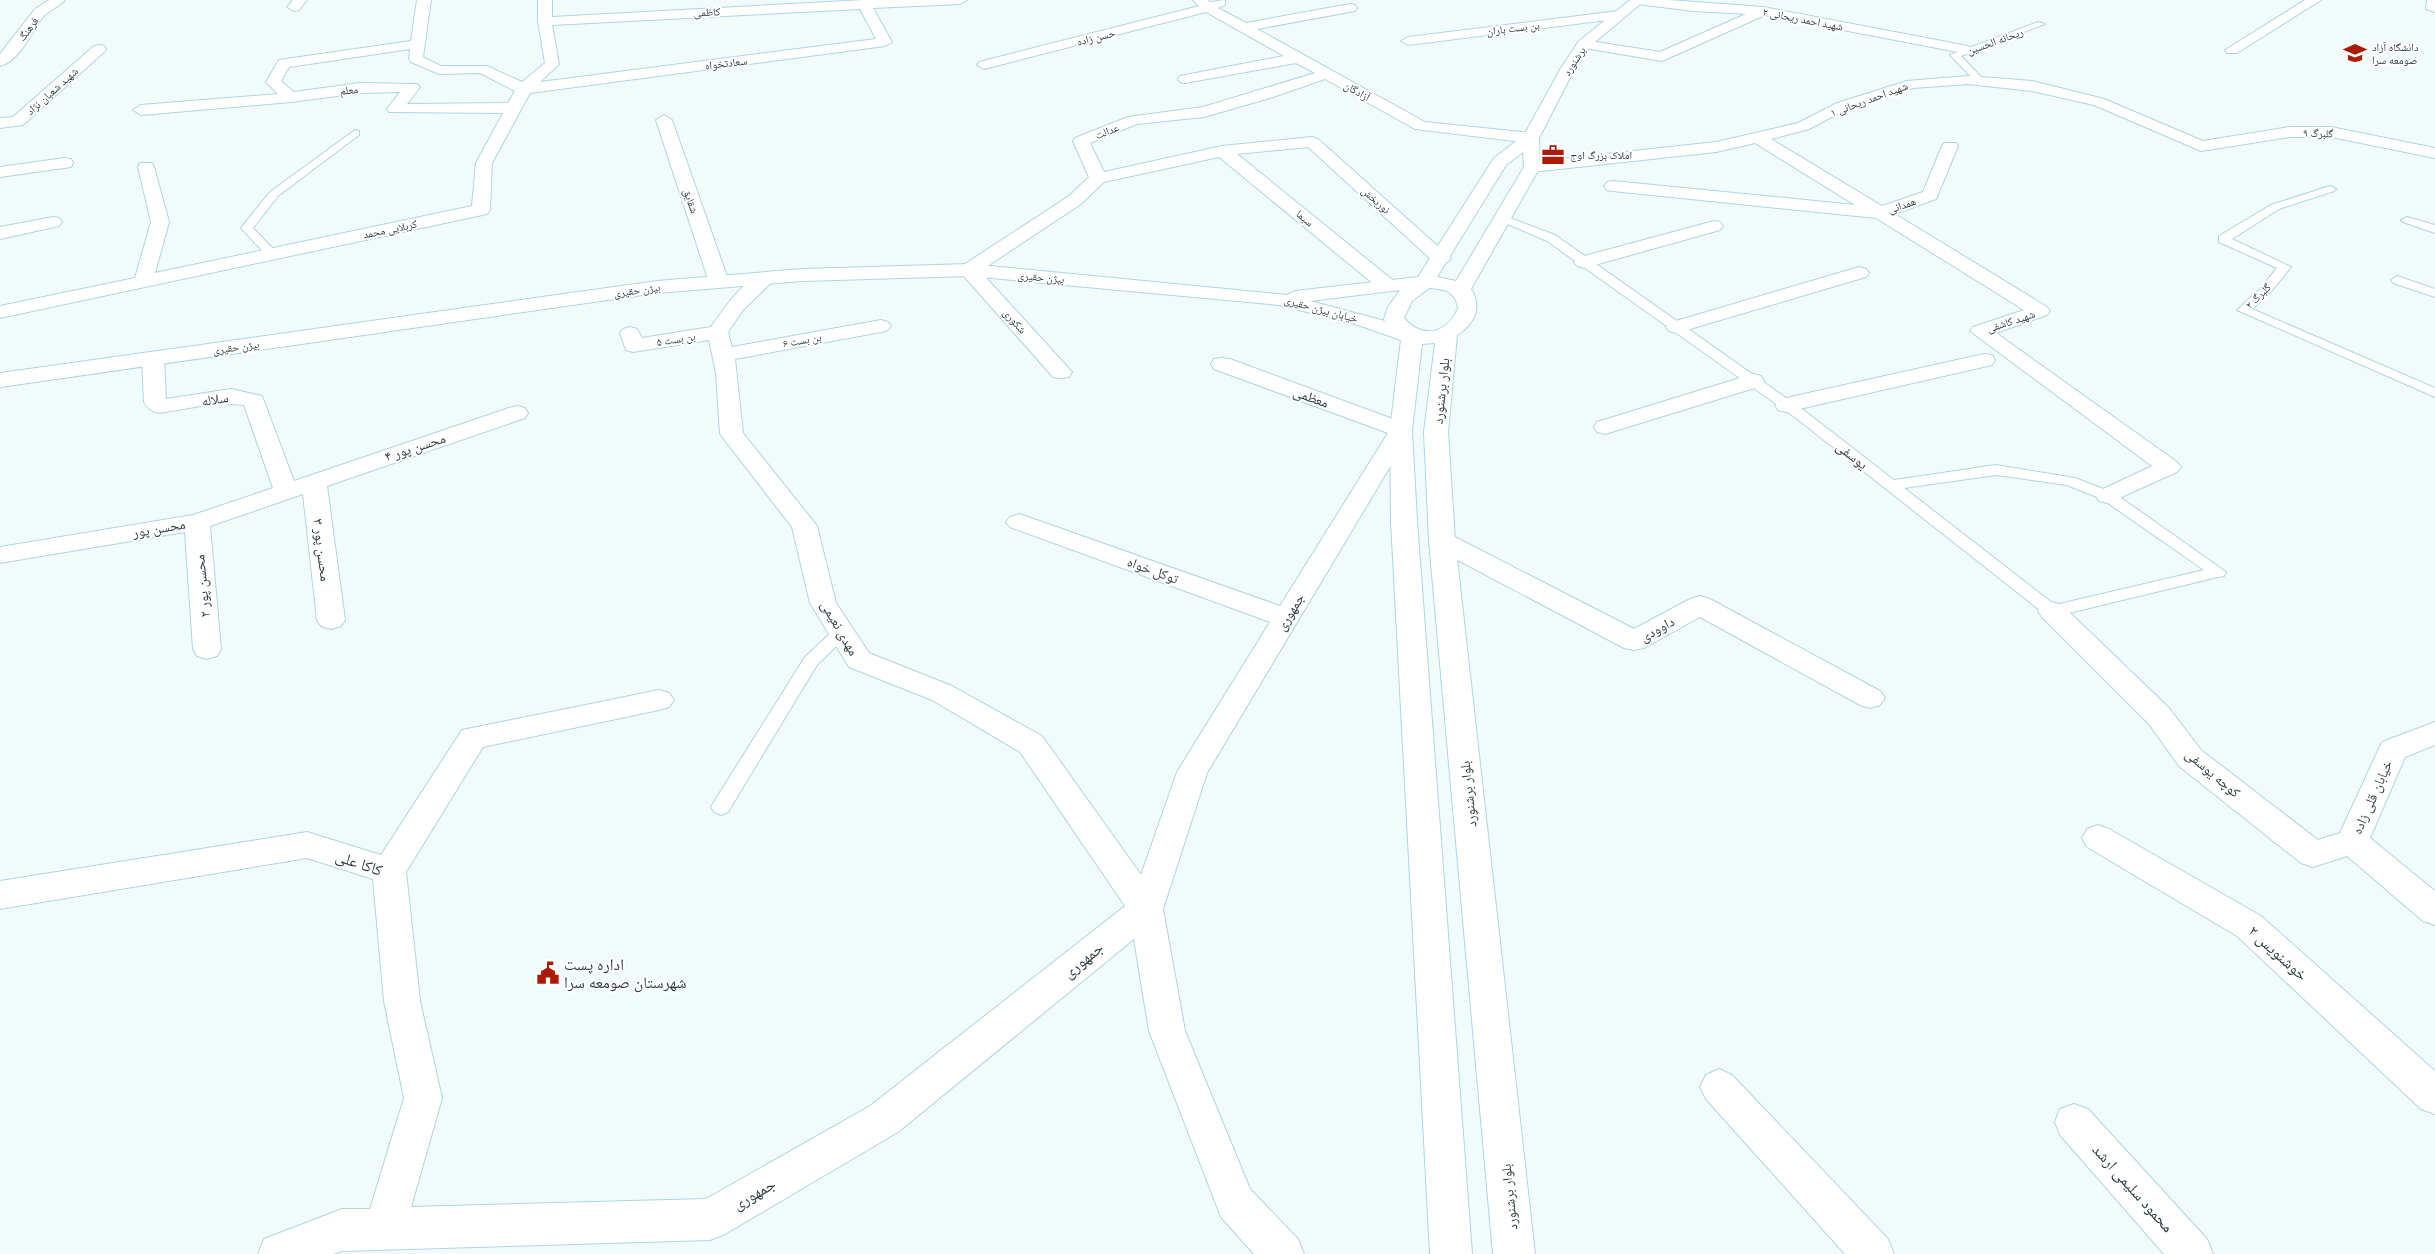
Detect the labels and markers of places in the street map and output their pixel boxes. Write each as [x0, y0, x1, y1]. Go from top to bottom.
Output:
school or university icon: دانشگاه آزاد صومعه سرا [2342, 40, 2368, 66]
place label: دانشگاه آزاد صومعه سرا [2372, 41, 2419, 66]
office icon: املاک بزرگ اوج [1540, 142, 1566, 168]
place label: املاک بزرگ اوج [1570, 149, 1632, 162]
place label: اداره پست شهرستان صومعه سرا [564, 955, 687, 993]
public building icon: اداره پست شهرستان صومعه سرا [535, 960, 561, 986]

